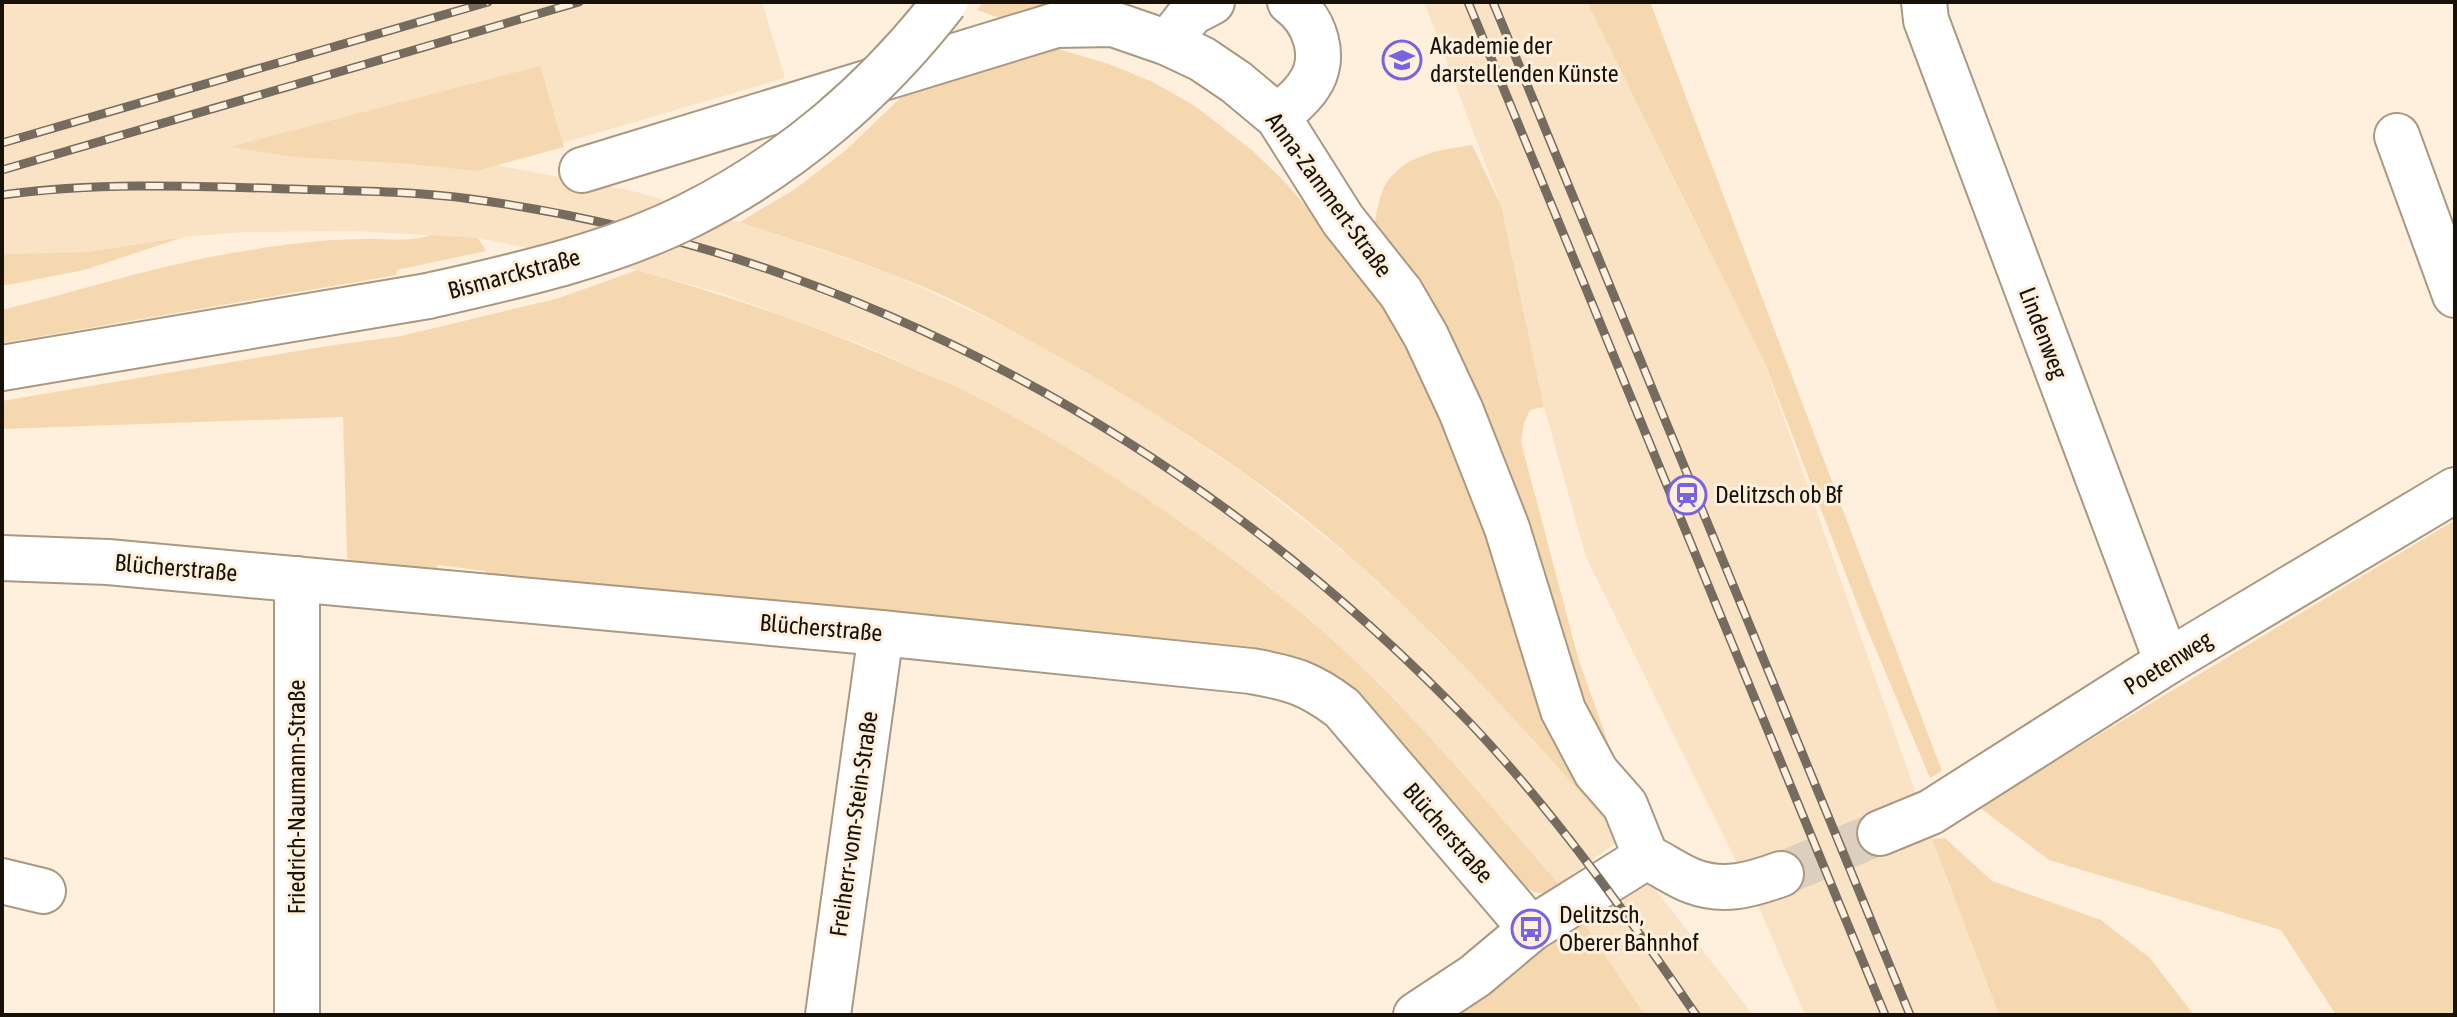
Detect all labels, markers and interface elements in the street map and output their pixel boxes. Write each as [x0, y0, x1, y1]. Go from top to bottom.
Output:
place label: Akademie der darstellenden Künste [1430, 32, 1619, 87]
school or university icon: Akademie der darstellenden Künste [1381, 39, 1423, 81]
street label: Anna-Zammert-Straße [1261, 107, 1398, 282]
street label: Bismarckstraße [445, 243, 583, 304]
street label: Lindenweg [2014, 283, 2073, 383]
station icon: Delitzsch ob Bf [1666, 474, 1708, 516]
place label: Delitzsch ob Bf [1715, 481, 1843, 508]
street label: Blücherstraße [114, 549, 239, 586]
street label: Blücherstraße [759, 609, 884, 646]
street label: Poetenweg [2119, 625, 2217, 700]
street label: Friedrich-Naumann-Straße [283, 680, 310, 914]
street label: Freiherr-vom-Stein-Straße [824, 709, 883, 938]
street label: Blücherstraße [1398, 777, 1499, 888]
place label: Delitzsch, Oberer Bahnhof [1559, 901, 1699, 956]
bus stop icon: Delitzsch, Oberer Bahnhof [1510, 908, 1552, 950]

